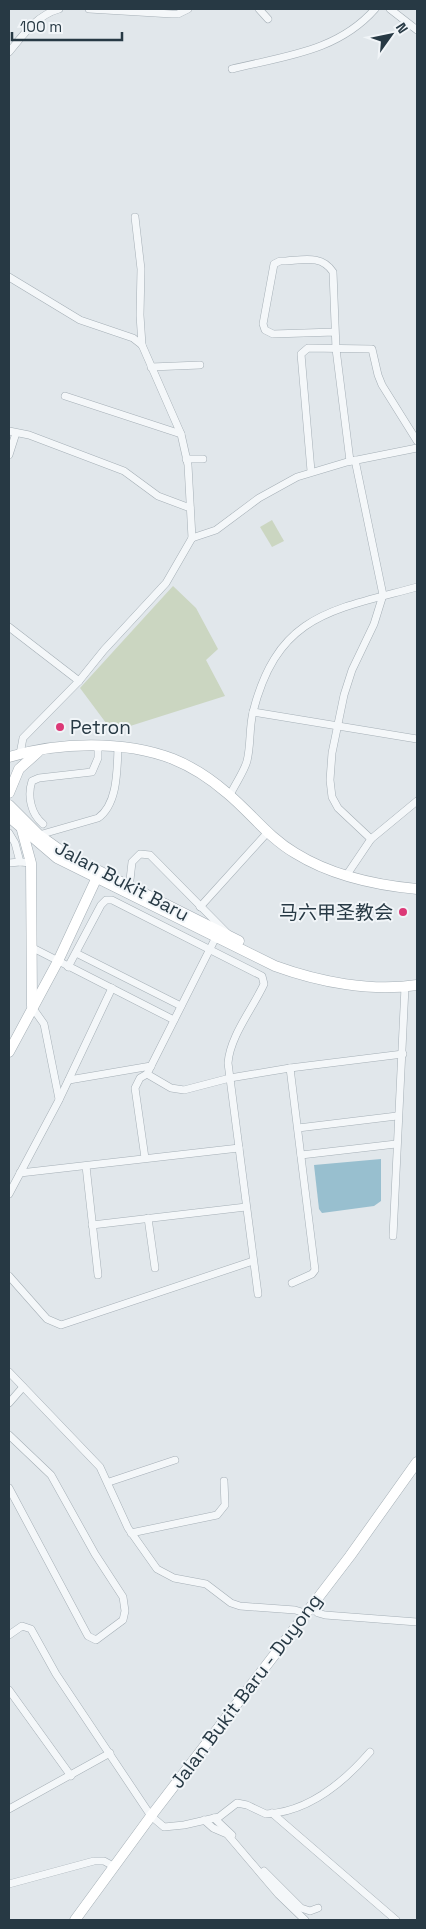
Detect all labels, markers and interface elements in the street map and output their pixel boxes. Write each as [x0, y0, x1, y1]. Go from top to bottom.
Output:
scale bar [12, 10, 122, 42]
north arrow [366, 10, 416, 60]
text: 100 m [20, 17, 62, 36]
text: N [392, 19, 412, 37]
place label: Petron [70, 715, 131, 740]
marker: Petron [54, 721, 66, 733]
street label: Jalan Bukit Baru [50, 835, 194, 927]
place label: 马六甲圣教会 [279, 900, 393, 925]
marker: 马六甲圣教会 [397, 906, 409, 918]
street label: Jalan Bukit Baru - Duyong [165, 1589, 327, 1793]

